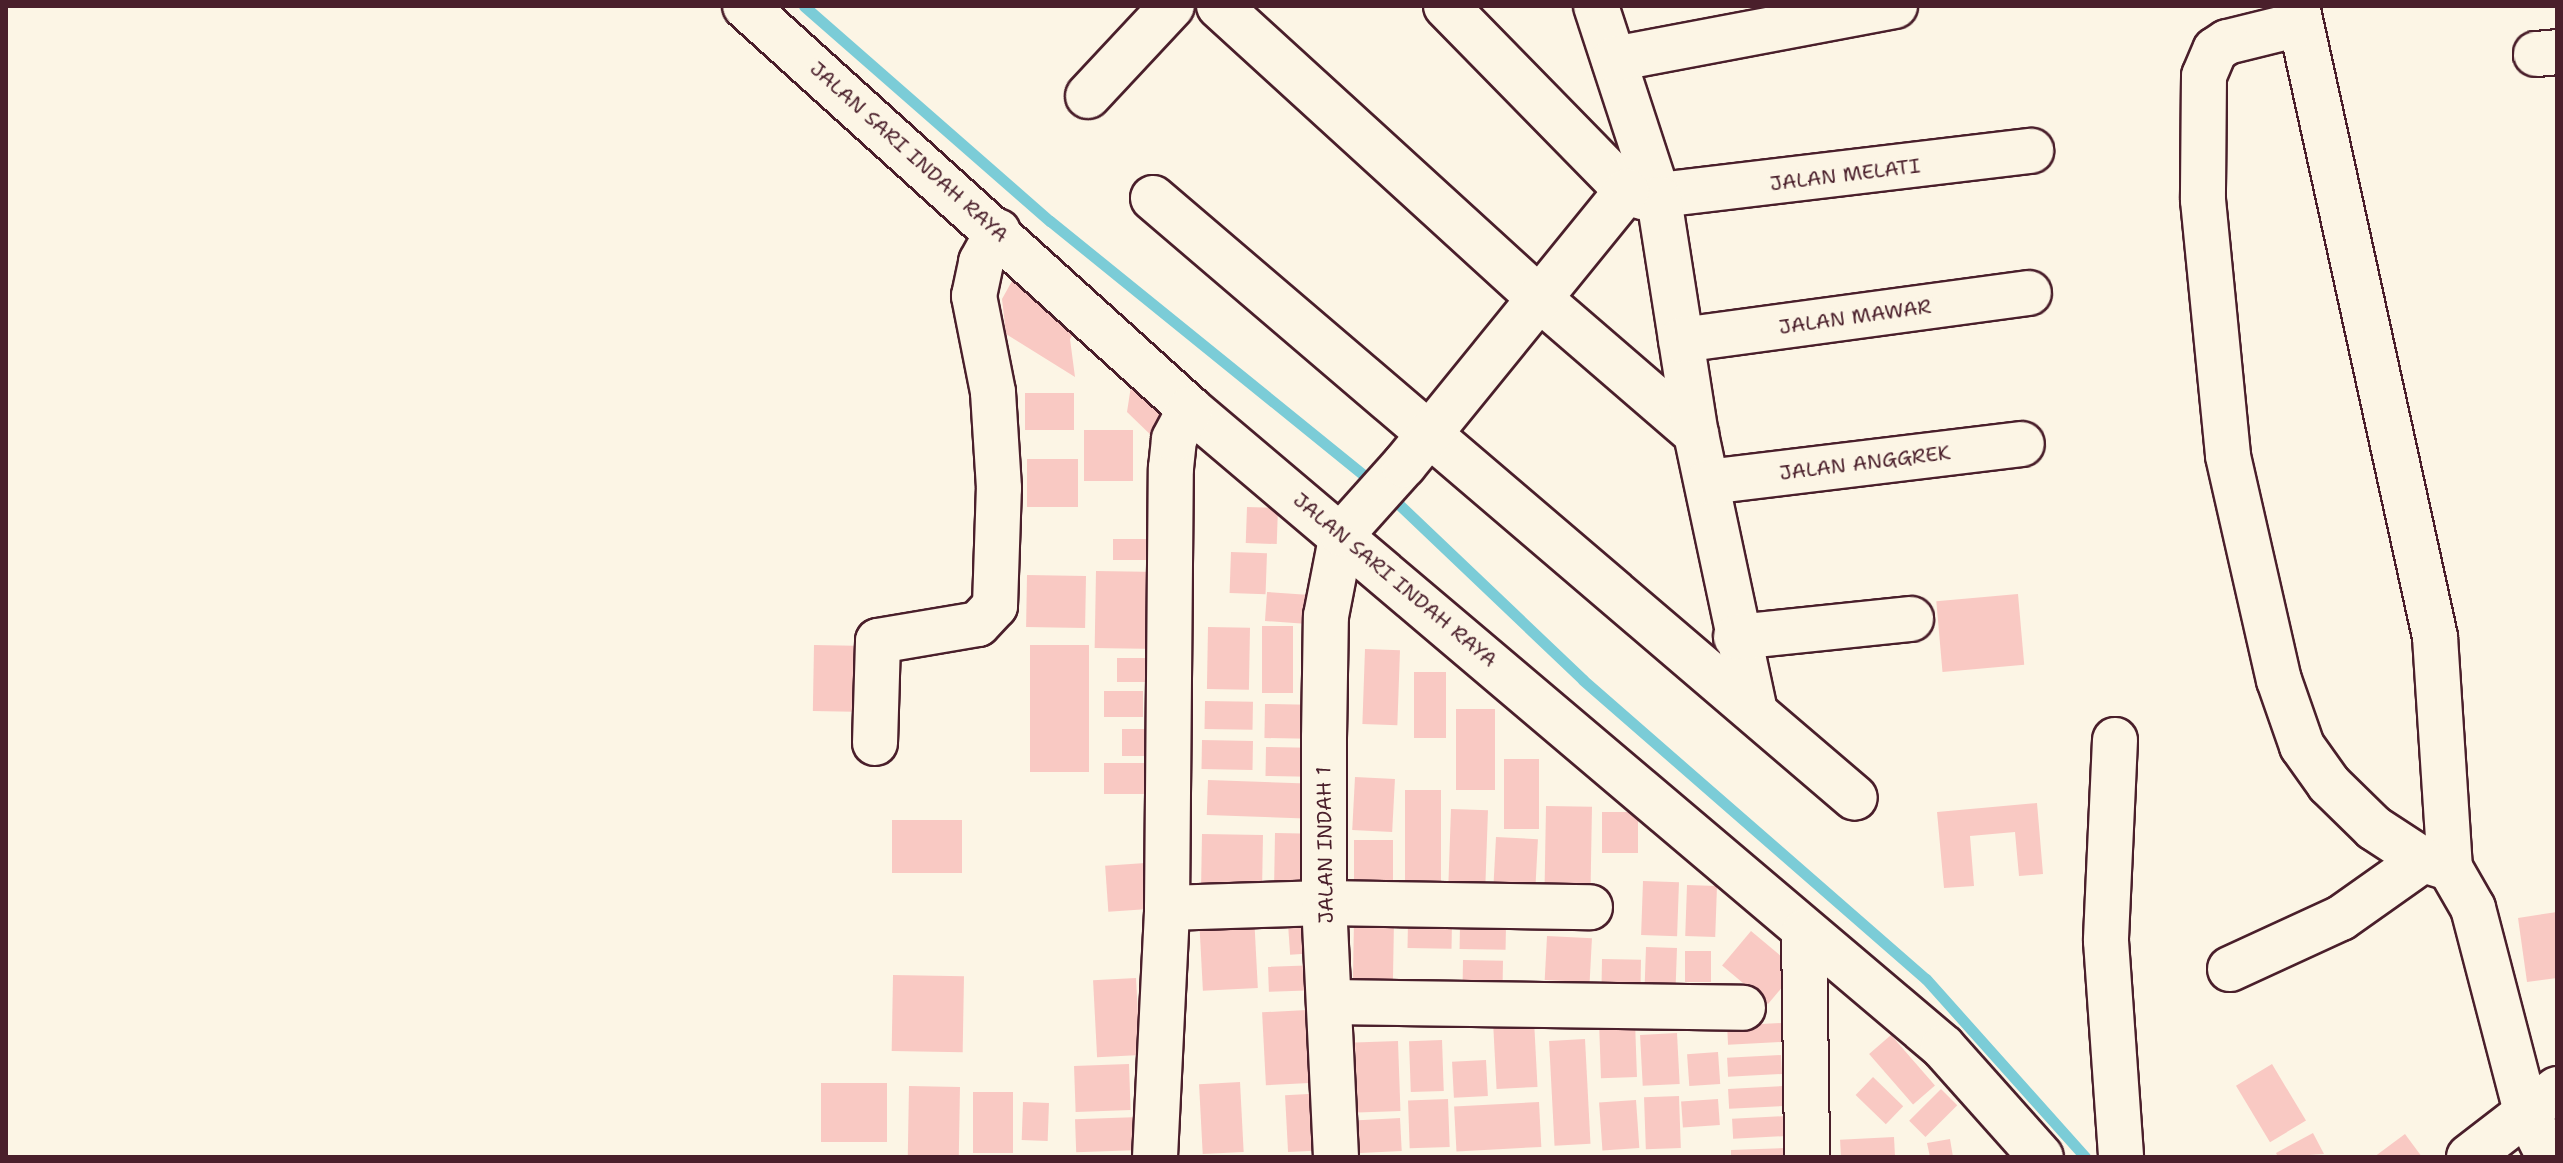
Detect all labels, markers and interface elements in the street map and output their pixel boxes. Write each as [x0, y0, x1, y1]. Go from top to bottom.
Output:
street label: JALAN SARI INDAH RAYA [805, 57, 1013, 247]
street label: JALAN MELATI [1769, 154, 1921, 196]
street label: JALAN MAWAR [1777, 294, 1933, 340]
street label: JALAN ANGGREK [1778, 441, 1952, 485]
street label: JALAN SARI INDAH RAYA [1288, 488, 1502, 672]
street label: JALAN INDAH 1 [1312, 766, 1338, 924]

